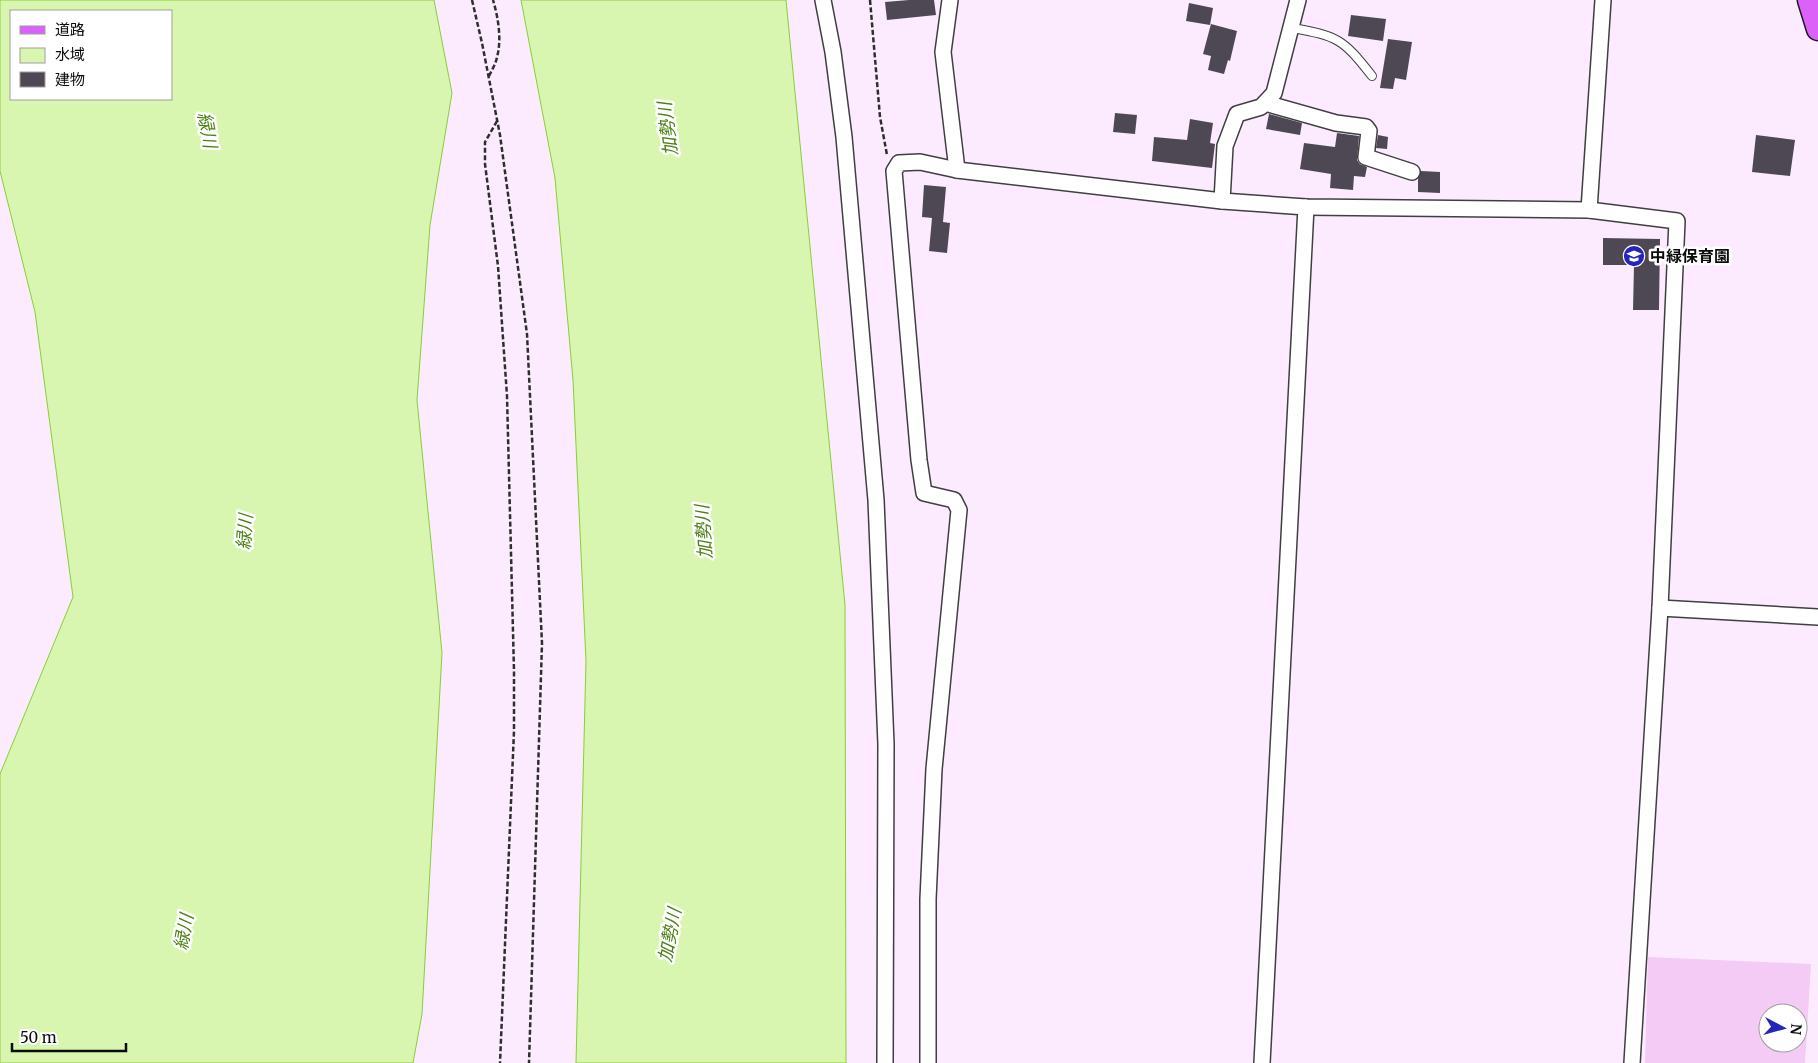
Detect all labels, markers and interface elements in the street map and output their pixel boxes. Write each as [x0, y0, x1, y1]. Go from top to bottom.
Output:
legend [10, 10, 172, 100]
text: 道路 [55, 20, 85, 39]
text: 水域 [55, 45, 85, 64]
text: 建物 [55, 70, 85, 89]
water label: 加勢川 [653, 99, 682, 157]
water label: 緑川 [193, 110, 223, 152]
school or university icon: 中緑保育園 [1622, 244, 1646, 268]
place label: 中緑保育園 [1650, 246, 1730, 266]
water label: 加勢川 [690, 502, 717, 560]
water label: 緑川 [232, 511, 257, 551]
water label: 加勢川 [653, 904, 686, 964]
water label: 緑川 [169, 910, 198, 952]
north arrow [1758, 1003, 1808, 1053]
scale bar [12, 1020, 126, 1052]
text: N [1786, 1023, 1805, 1036]
text: 50 m [20, 1028, 57, 1047]

